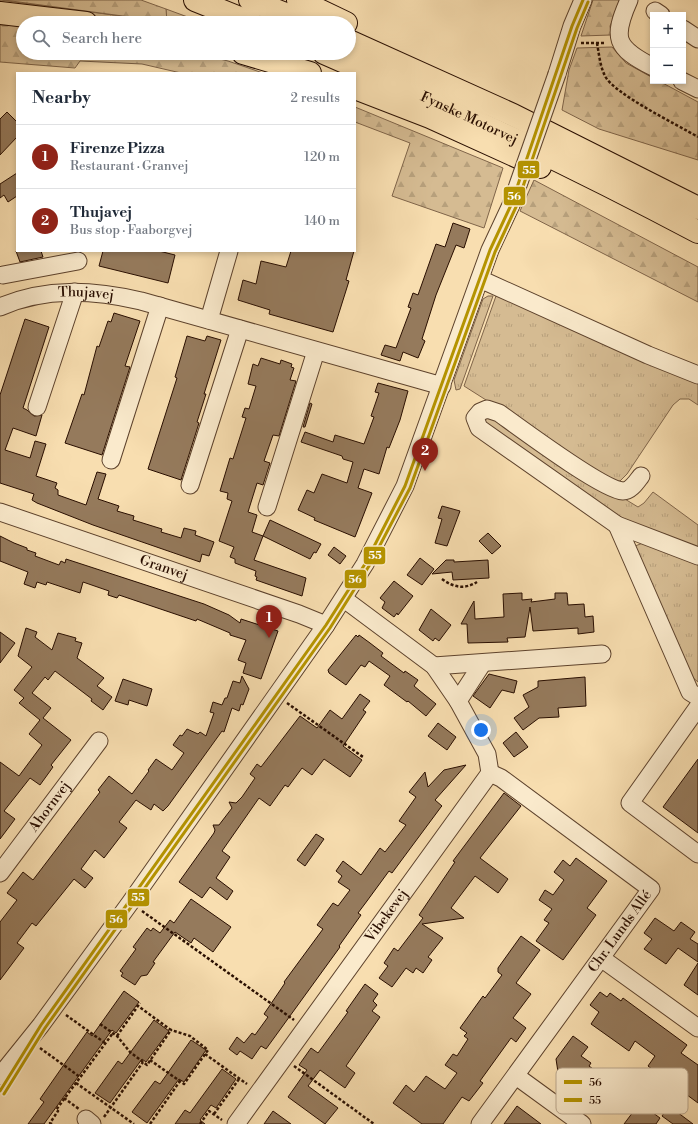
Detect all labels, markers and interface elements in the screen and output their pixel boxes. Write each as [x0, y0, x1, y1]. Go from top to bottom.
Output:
map controls [650, 12, 686, 84]
button: + [650, 12, 686, 48]
search box [16, 16, 356, 60]
icon: search [30, 27, 52, 49]
text: Search here [62, 29, 142, 48]
button: − [650, 48, 686, 84]
text: Nearby [32, 87, 91, 109]
street label: Fynske Motorvej [417, 88, 521, 149]
text: 2 results [291, 90, 340, 106]
text: Firenze Pizza [70, 139, 165, 158]
text: 1 [42, 149, 48, 165]
text: 120 m [304, 149, 340, 165]
text: Restaurant · Granvej [70, 158, 189, 174]
line badge: 55 [517, 160, 540, 179]
text: 55 [522, 164, 536, 178]
line badge: 56 [503, 186, 526, 206]
text: 56 [507, 190, 521, 204]
text: Thujavej [70, 203, 132, 222]
text: 2 [41, 213, 49, 229]
text: 140 m [304, 213, 340, 229]
text: Bus stop · Faaborgvej [70, 222, 192, 238]
street label: Thujavej [58, 283, 115, 305]
pin: 2 [412, 438, 438, 471]
line badge: 55 [363, 546, 386, 565]
text: 55 [368, 549, 382, 563]
street label: Granvej [137, 551, 190, 584]
line badge: 56 [344, 569, 367, 589]
text: 56 [348, 573, 362, 587]
pin: 1 [256, 605, 282, 638]
your location [471, 720, 491, 740]
street label: Ahornvej [24, 778, 75, 836]
street label: Vibekevej [361, 886, 412, 947]
street label: Chr. Lunds Allé [584, 887, 656, 976]
line badge: 55 [127, 888, 150, 907]
text: 55 [131, 891, 145, 905]
line badge: 56 [105, 909, 128, 929]
text: 56 [109, 913, 123, 927]
legend [556, 1068, 688, 1114]
text: 56 [589, 1076, 602, 1090]
text: 55 [589, 1094, 601, 1108]

